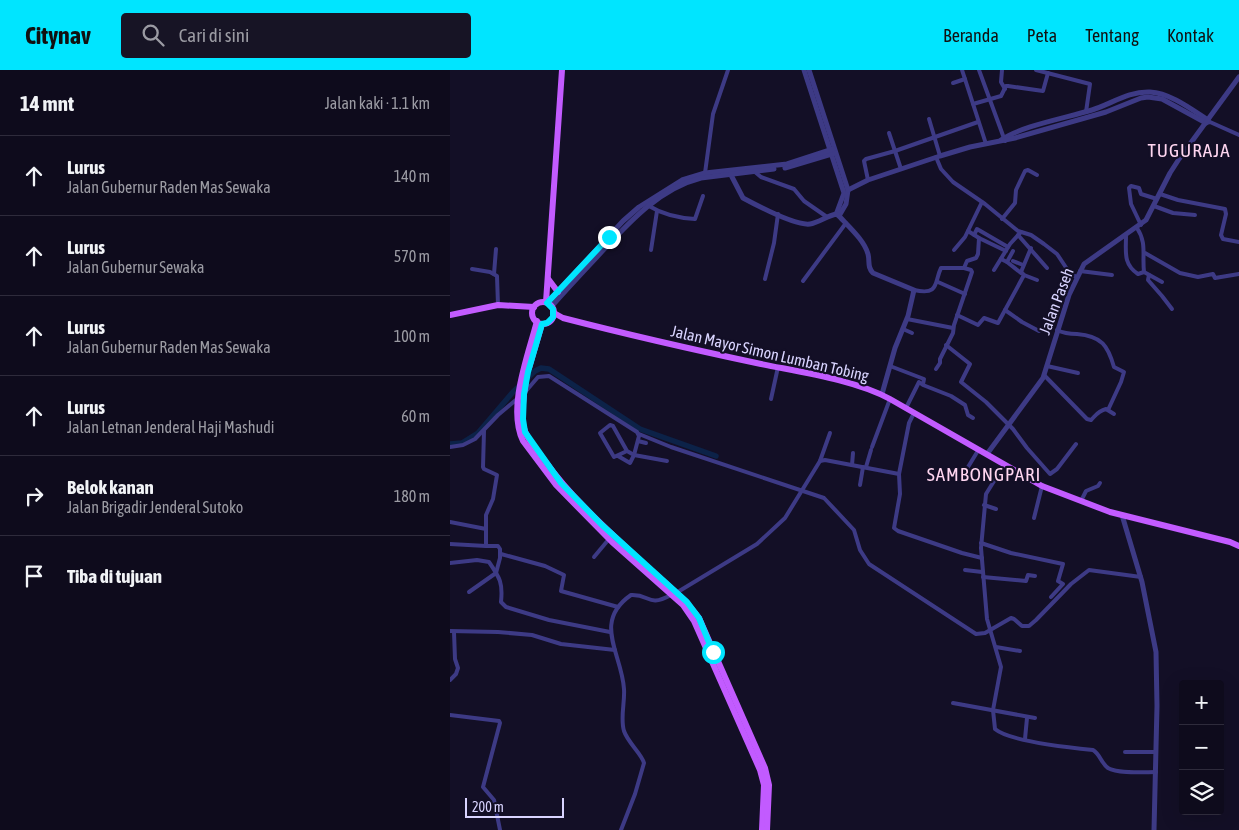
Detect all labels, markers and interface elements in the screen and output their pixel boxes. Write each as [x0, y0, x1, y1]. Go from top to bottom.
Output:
search box [121, 13, 471, 58]
icon: search [139, 21, 167, 49]
text: Citynav [25, 22, 91, 49]
text: Cari di sini [179, 24, 249, 46]
text: Beranda [943, 25, 999, 46]
text: Peta [1027, 25, 1057, 46]
text: Tentang [1085, 25, 1139, 46]
text: Kontak [1167, 25, 1214, 46]
text: 14 mnt [20, 91, 74, 115]
text: Jalan kaki · 1.1 km [325, 94, 430, 112]
district label: TUGURAJA [1147, 139, 1231, 161]
text: Lurus [67, 156, 105, 178]
icon: ahead [20, 162, 48, 190]
text: 140 m [394, 167, 430, 185]
text: Jalan Gubernur Raden Mas Sewaka [67, 178, 271, 196]
route end [598, 226, 621, 249]
text: Lurus [67, 236, 105, 258]
icon: ahead [20, 242, 48, 270]
text: 570 m [394, 247, 430, 265]
text: Jalan Gubernur Sewaka [67, 258, 205, 276]
street label: Jalan Paseh [1035, 265, 1077, 337]
text: Lurus [67, 316, 105, 338]
street label: Jalan Mayor Simon Lumban Tobing [669, 321, 871, 386]
icon: ahead [20, 322, 48, 350]
text: 100 m [394, 327, 430, 345]
text: Jalan Gubernur Raden Mas Sewaka [67, 338, 271, 356]
text: Lurus [67, 396, 105, 418]
icon: ahead [20, 402, 48, 430]
text: 60 m [401, 407, 430, 425]
text: Jalan Letnan Jenderal Haji Mashudi [67, 418, 275, 436]
district label: SAMBONGPARI [927, 463, 1041, 485]
text: Belok kanan [67, 476, 154, 498]
icon: right [20, 482, 48, 510]
text: 180 m [394, 487, 430, 505]
text: Jalan Brigadir Jenderal Sutoko [67, 498, 243, 516]
icon: arrive [20, 562, 48, 590]
text: Tiba di tujuan [67, 565, 162, 587]
route start [702, 641, 725, 664]
map controls [1179, 680, 1224, 815]
button: + [1179, 680, 1224, 725]
button: − [1179, 725, 1224, 770]
button: layers [1179, 770, 1224, 815]
scale bar [465, 795, 564, 818]
text: 200 m [472, 799, 504, 815]

